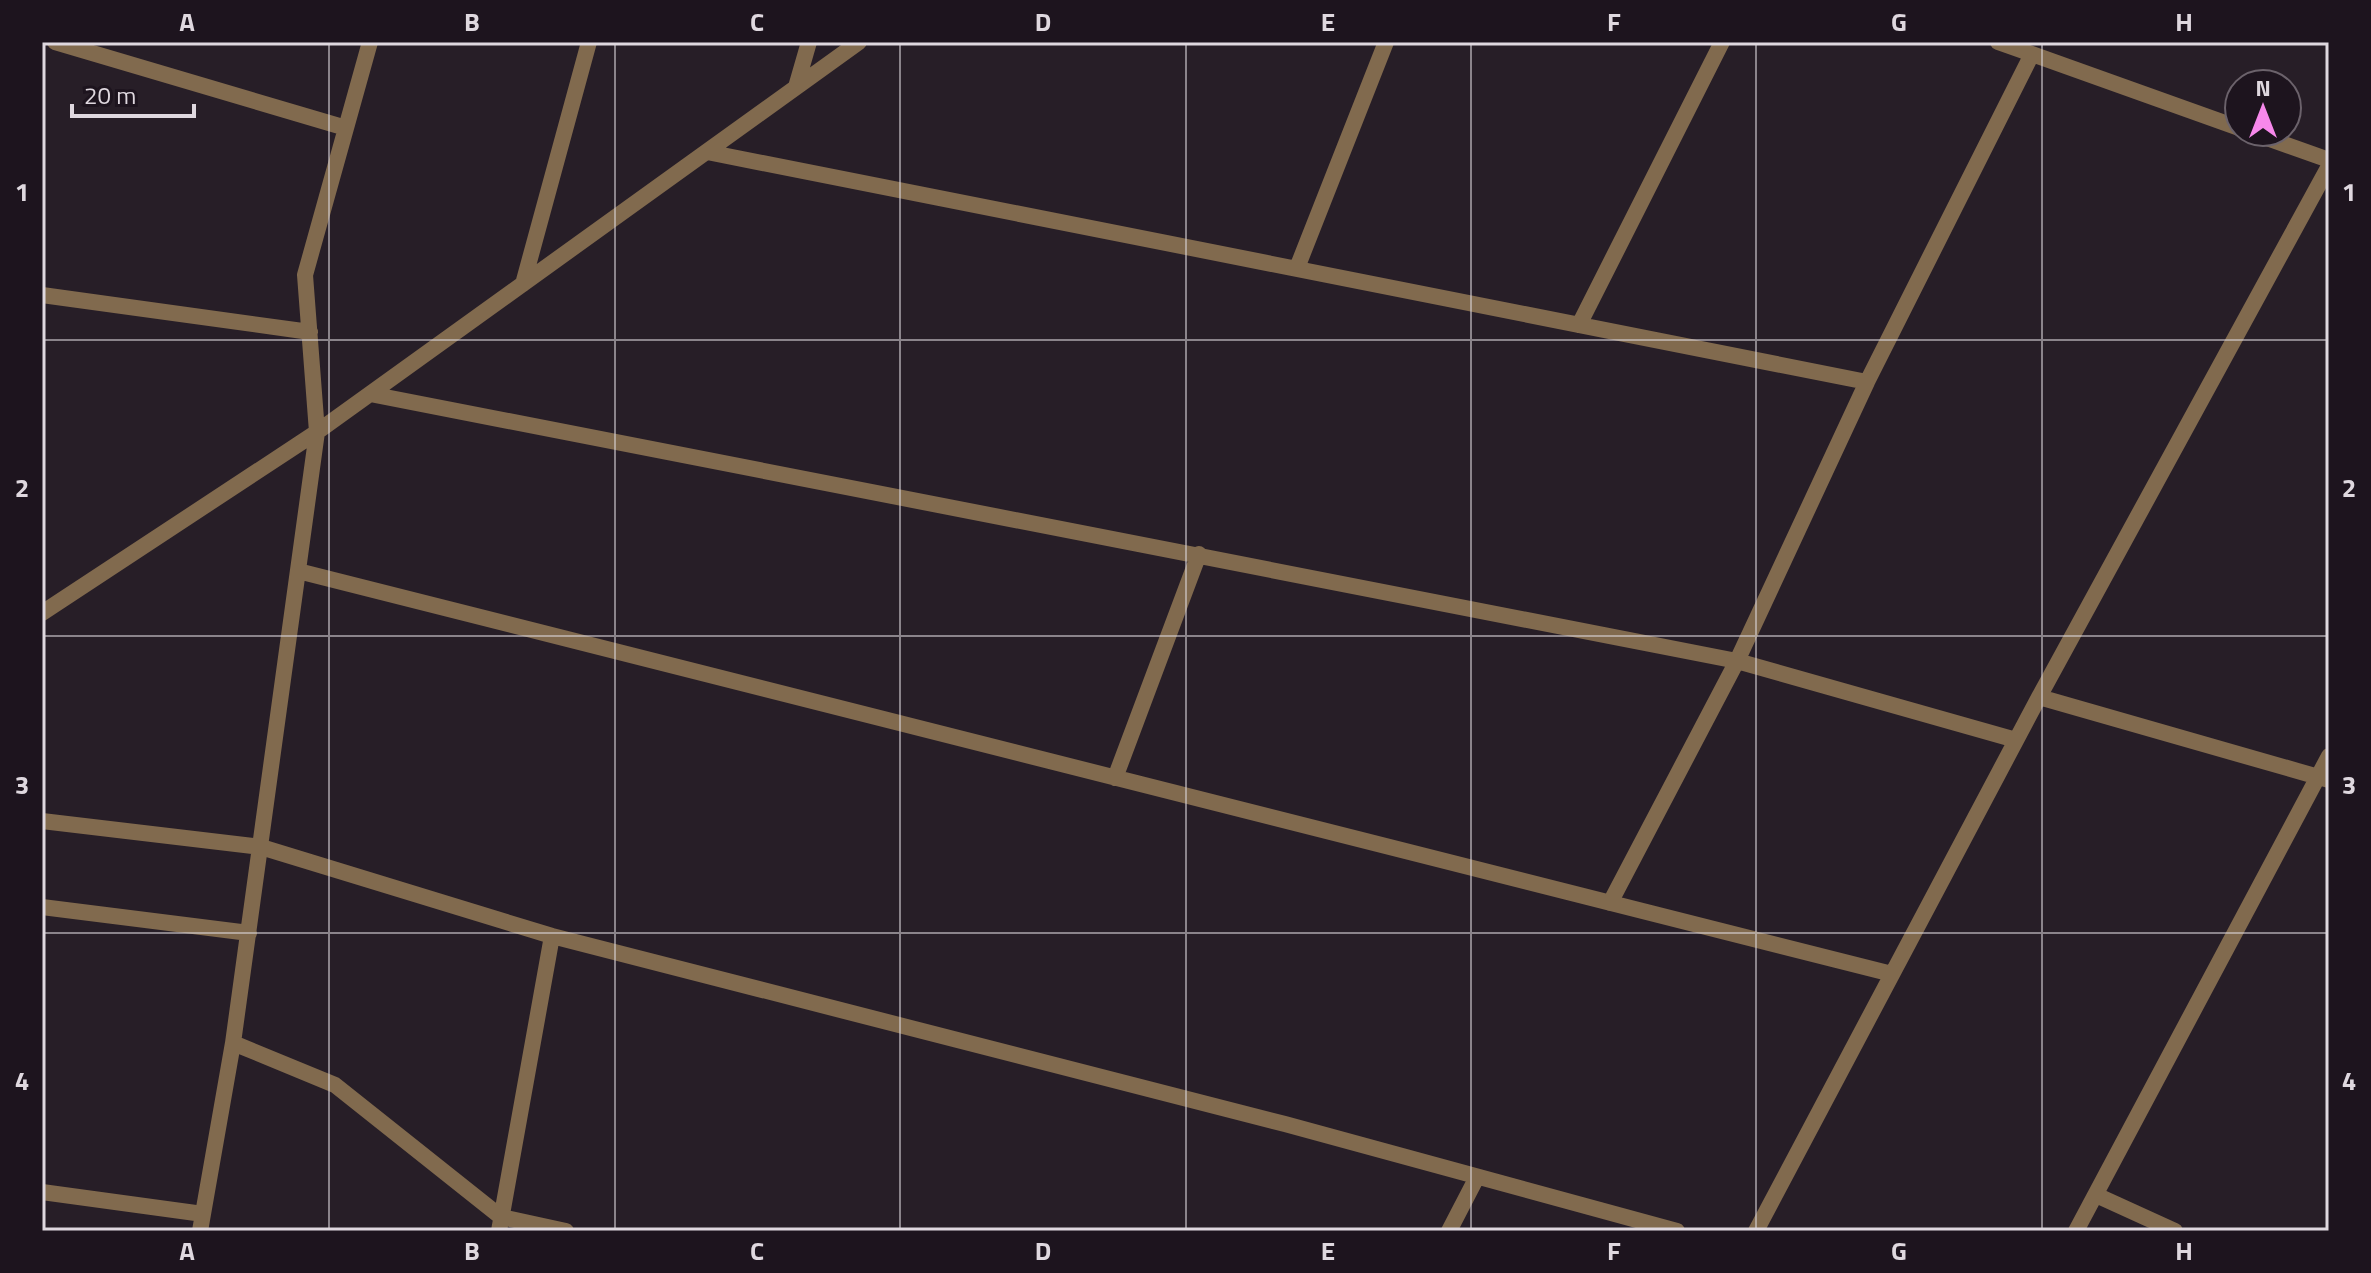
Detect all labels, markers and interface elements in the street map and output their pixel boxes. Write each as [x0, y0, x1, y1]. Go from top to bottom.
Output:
text: A [179, 2, 195, 41]
text: B [464, 2, 480, 41]
text: C [750, 2, 764, 41]
text: D [1035, 2, 1051, 41]
text: E [1321, 2, 1335, 41]
text: F [1607, 2, 1621, 41]
text: G [1891, 2, 1907, 41]
text: H [2175, 2, 2193, 41]
scale bar [72, 68, 194, 118]
north arrow [2223, 68, 2303, 148]
text: N [2255, 71, 2271, 105]
text: 20 m [84, 77, 136, 113]
text: 1 [15, 172, 29, 211]
text: 1 [2342, 172, 2356, 211]
text: 2 [15, 468, 29, 507]
text: 2 [2342, 468, 2356, 507]
text: 3 [15, 765, 29, 804]
text: 3 [2342, 765, 2356, 804]
text: 4 [15, 1061, 29, 1100]
text: 4 [2342, 1061, 2356, 1100]
text: A [179, 1231, 195, 1270]
text: B [464, 1231, 480, 1270]
text: C [750, 1231, 764, 1270]
text: D [1035, 1231, 1051, 1270]
text: E [1321, 1231, 1335, 1270]
text: F [1607, 1231, 1621, 1270]
text: G [1891, 1231, 1907, 1270]
text: H [2175, 1231, 2193, 1270]

